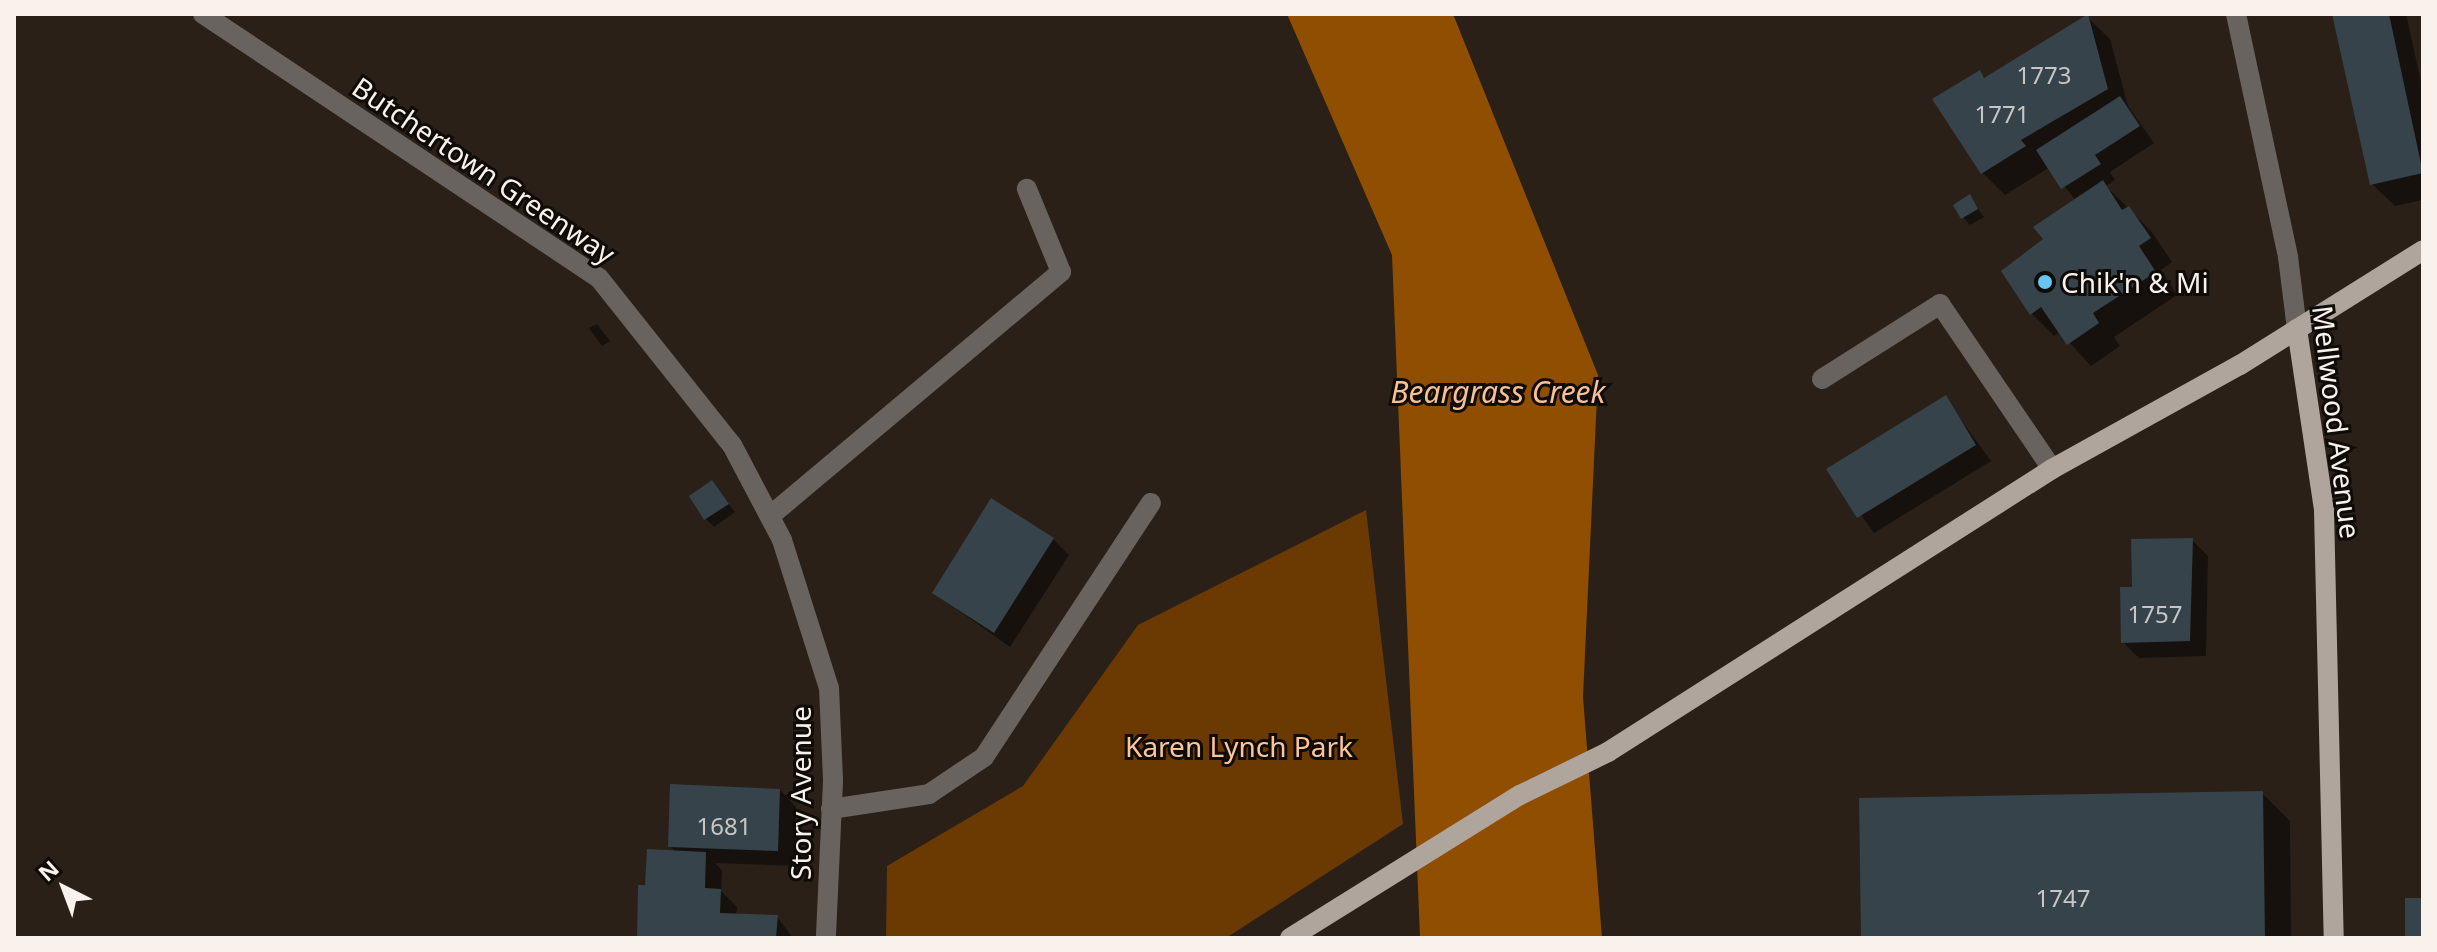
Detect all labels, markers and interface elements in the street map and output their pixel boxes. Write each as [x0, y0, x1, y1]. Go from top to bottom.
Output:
house number: 1773 [2017, 61, 2071, 89]
street label: Butchertown Greenway [346, 70, 622, 270]
house number: 1771 [1975, 100, 2029, 128]
place label: Chik'n & Mi [2061, 265, 2209, 299]
marker: Chik'n & Mi [2036, 273, 2054, 291]
street label: Mellwood Avenue [2306, 304, 2368, 540]
water label: Beargrass Creek [1391, 374, 1605, 410]
house number: 1757 [2128, 600, 2182, 628]
street label: Story Avenue [783, 706, 817, 880]
park label: Karen Lynch Park [1125, 729, 1353, 763]
house number: 1681 [697, 812, 751, 840]
north arrow [24, 848, 104, 928]
text: N [31, 853, 65, 887]
house number: 1747 [2036, 884, 2090, 912]

